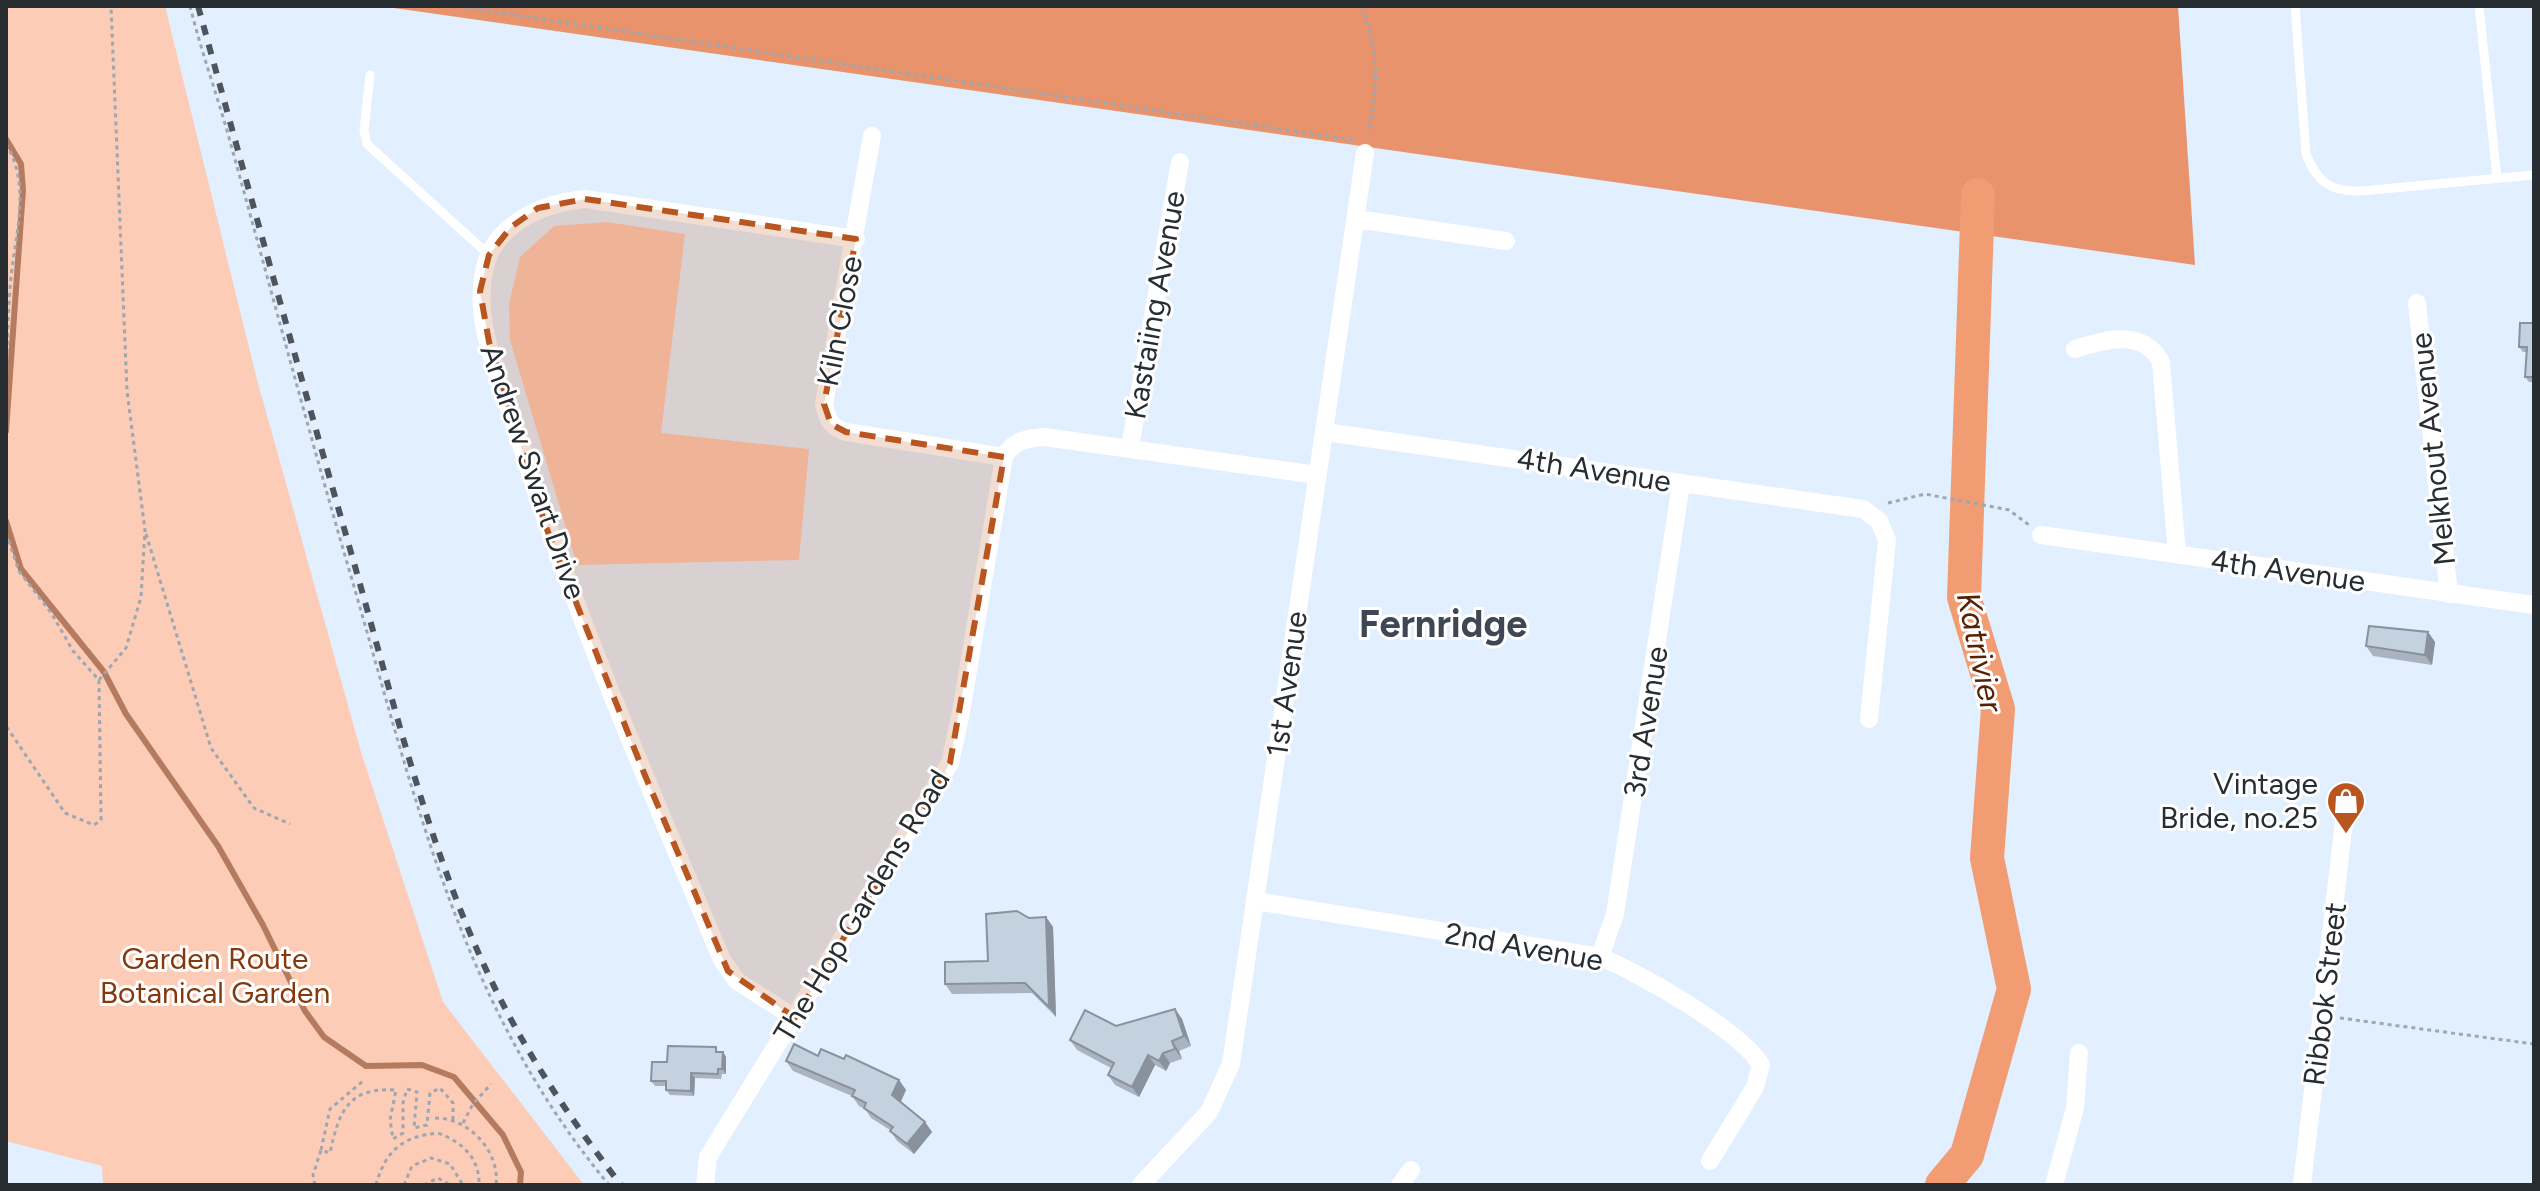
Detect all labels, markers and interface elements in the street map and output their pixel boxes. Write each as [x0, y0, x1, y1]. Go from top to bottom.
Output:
street label: Kastaiing Avenue [1116, 188, 1193, 422]
street label: Kiln Close [809, 253, 870, 389]
street label: Melkhout Avenue [2402, 331, 2463, 567]
street label: Andrew Swart Drive [473, 340, 594, 604]
street label: 4th Avenue [1514, 439, 1674, 500]
street label: 4th Avenue [2208, 541, 2368, 600]
water label: Katrivier [1949, 589, 2011, 716]
district label: Fernridge [1359, 601, 1527, 647]
street label: 1st Avenue [1258, 609, 1315, 759]
street label: 3rd Avenue [1615, 644, 1676, 800]
street label: The Hop Gardens Road [765, 763, 958, 1049]
place label: Vintage Bride, no.25 [2160, 765, 2318, 836]
shop icon: Vintage Bride, no.25 [2325, 780, 2367, 835]
street label: Ribbok Street [2295, 900, 2354, 1088]
street label: 2nd Avenue [1442, 914, 1606, 979]
park label: Garden Route Botanical Garden [100, 940, 330, 1011]

